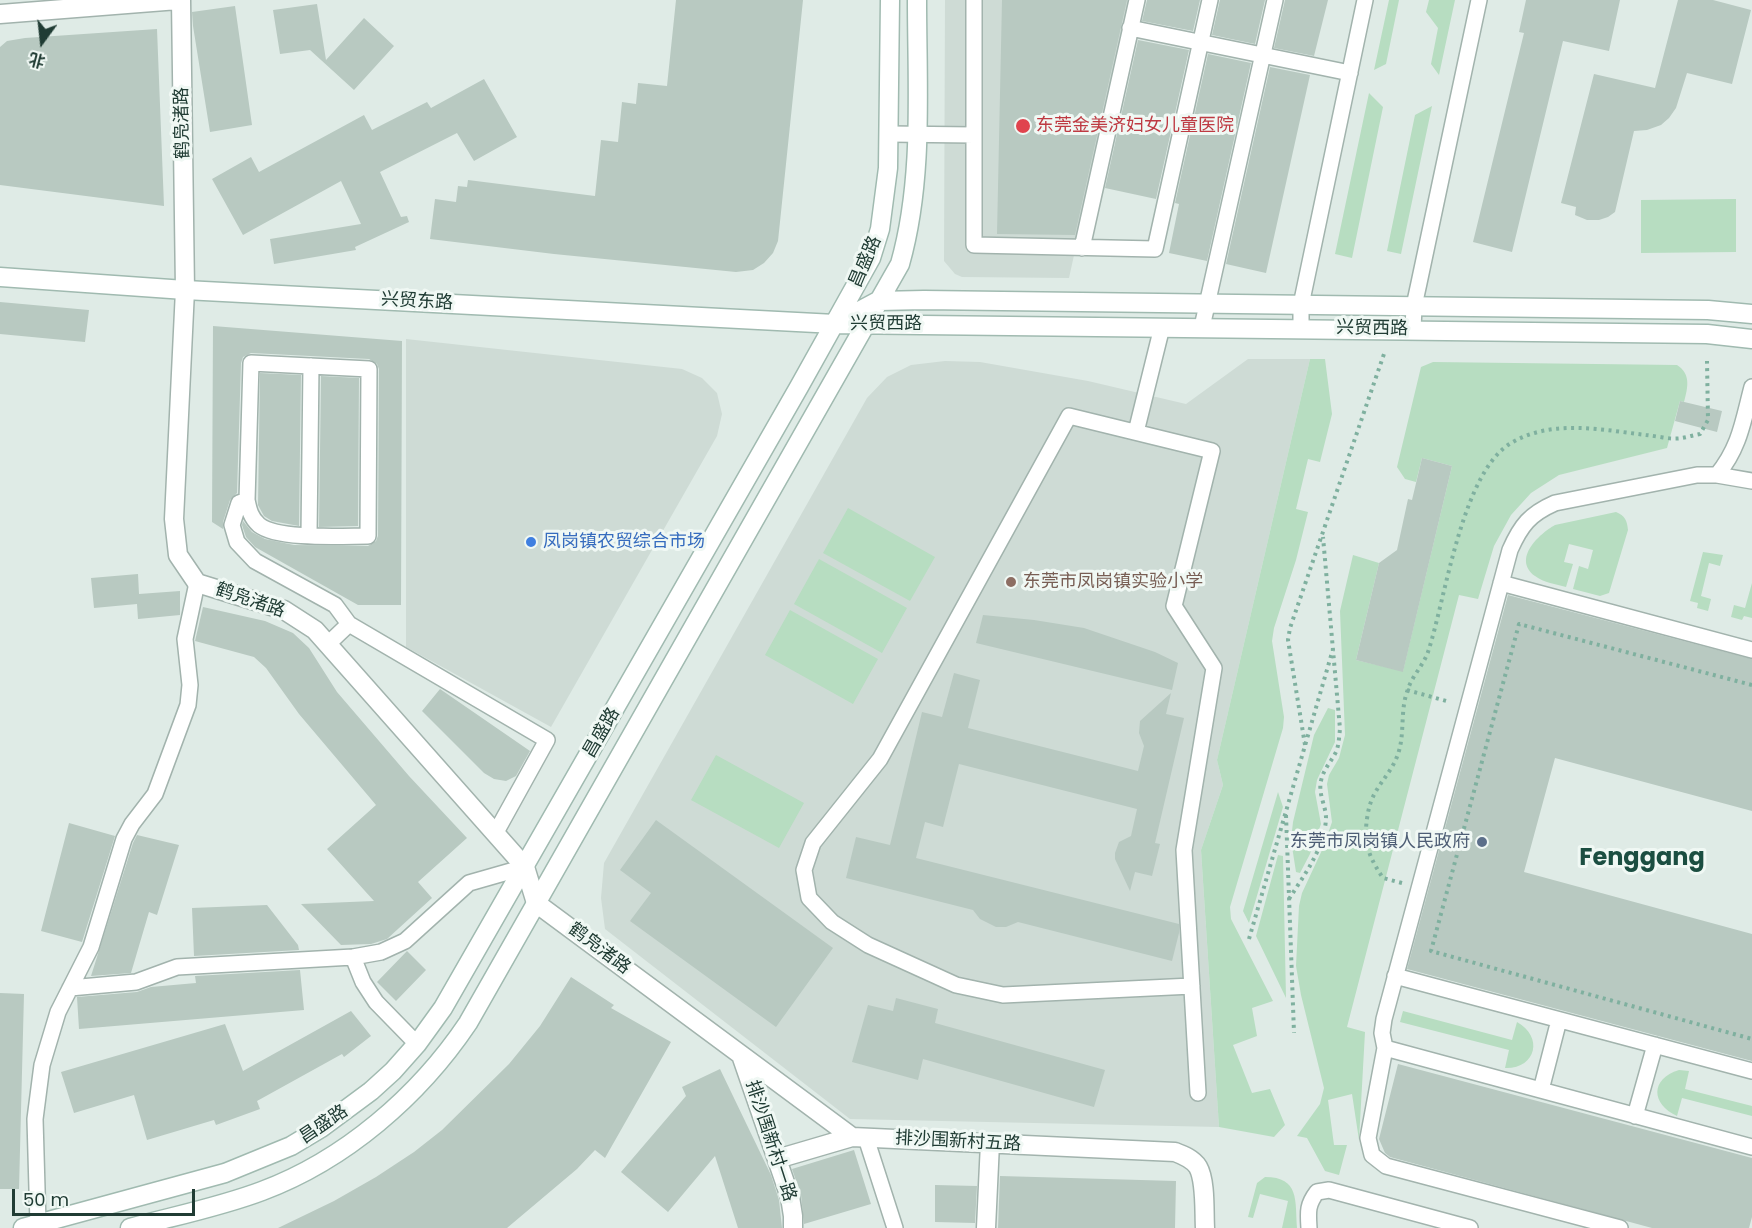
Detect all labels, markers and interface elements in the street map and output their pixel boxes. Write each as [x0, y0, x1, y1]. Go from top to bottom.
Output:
north arrow [12, 12, 72, 72]
text: 北 [27, 47, 48, 73]
street label: 鹤凫渚路 [172, 87, 194, 159]
place label: 东莞金美济妇女儿童医院 [1036, 115, 1234, 137]
marker: 东莞金美济妇女儿童医院 [1014, 117, 1032, 135]
street label: 昌盛路 [846, 233, 886, 291]
street label: 兴贸东路 [380, 289, 454, 315]
street label: 兴贸西路 [850, 313, 922, 335]
street label: 兴贸西路 [1336, 318, 1408, 340]
place label: 凤岗镇农贸综合市场 [543, 531, 705, 553]
marker: 凤岗镇农贸综合市场 [524, 535, 538, 549]
place label: 东莞市凤岗镇实验小学 [1023, 571, 1203, 593]
marker: 东莞市凤岗镇实验小学 [1004, 575, 1018, 589]
street label: 鹤凫渚路 [212, 579, 288, 623]
street label: 昌盛路 [579, 704, 625, 762]
place label: 东莞市凤岗镇人民政府 [1290, 831, 1470, 853]
marker: 东莞市凤岗镇人民政府 [1475, 835, 1489, 849]
district label: Fenggang [1579, 845, 1705, 873]
street label: 鹤凫渚路 [564, 919, 634, 979]
street label: 排沙围新村一路 [740, 1078, 800, 1204]
street label: 昌盛路 [296, 1101, 352, 1149]
street label: 排沙围新村五路 [895, 1128, 1021, 1156]
scale bar [15, 1177, 198, 1215]
text: 50 m [23, 1187, 69, 1212]

